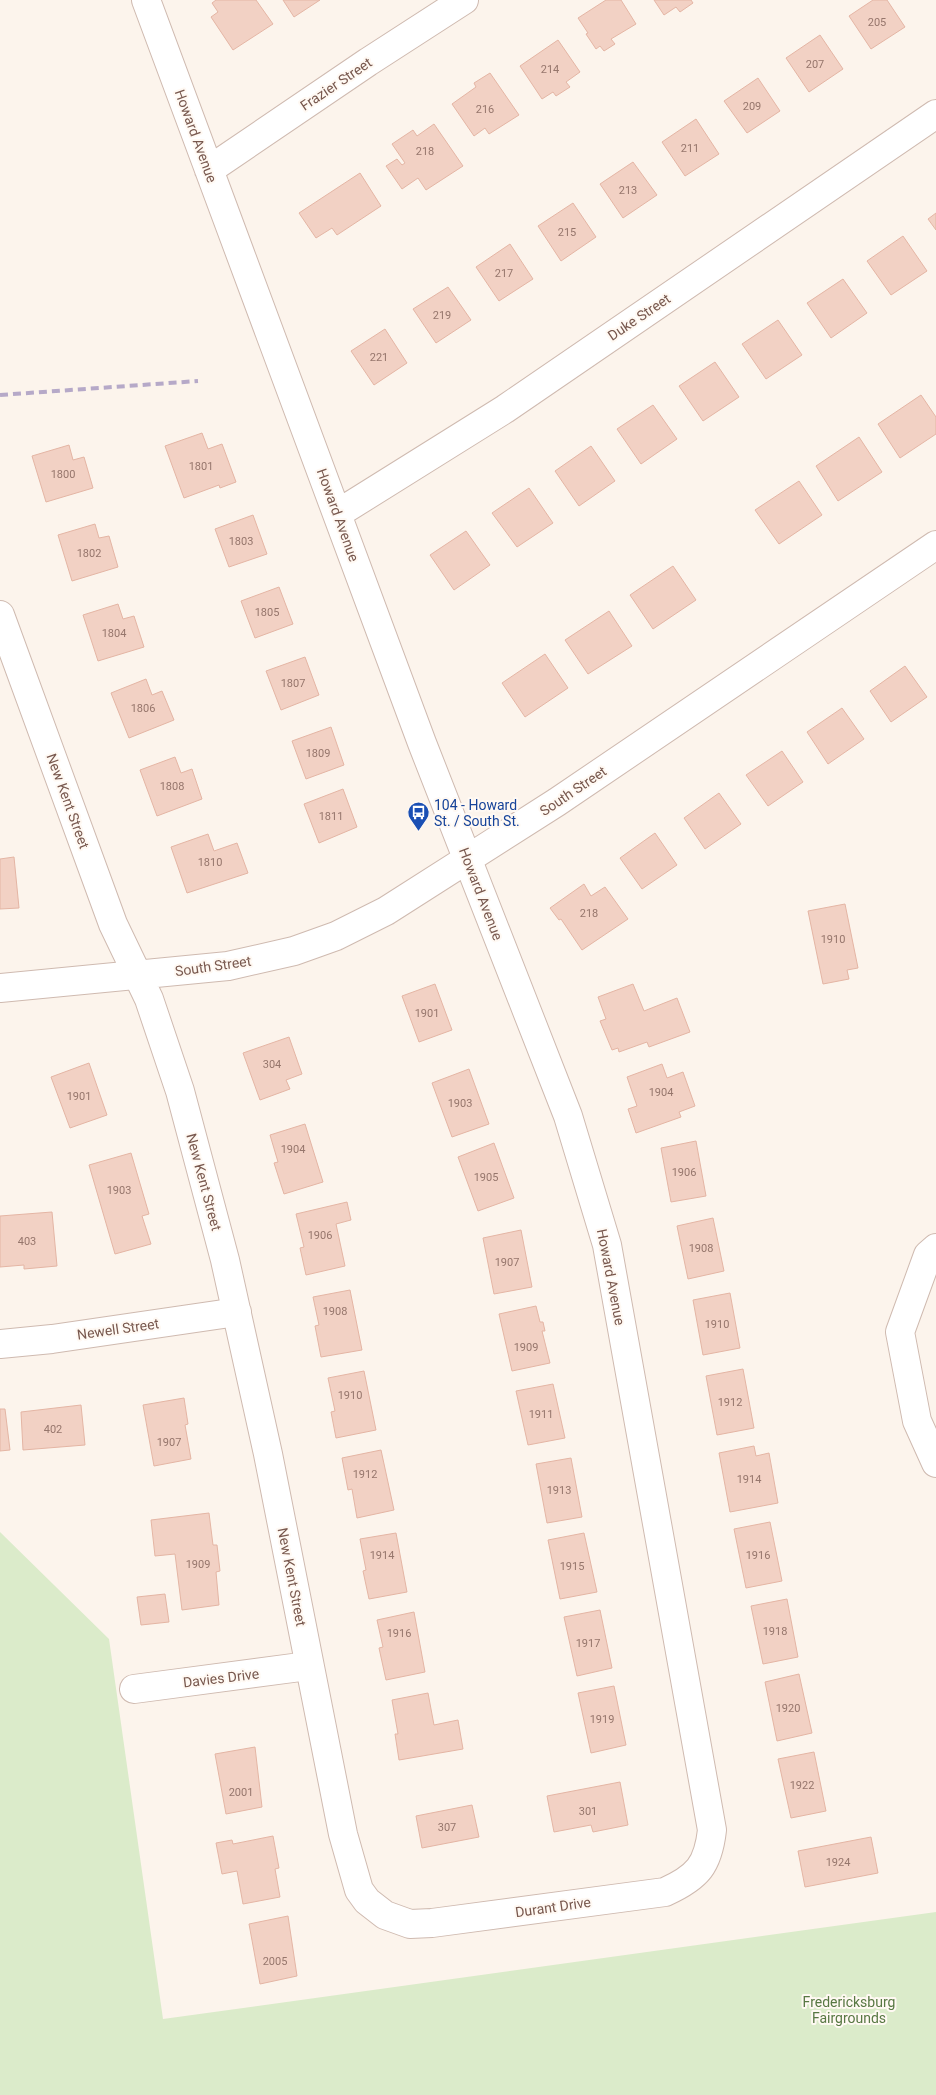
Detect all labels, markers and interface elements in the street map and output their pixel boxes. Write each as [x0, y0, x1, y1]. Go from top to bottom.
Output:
house number: 205 [868, 16, 886, 29]
street label: Frazier Street [297, 54, 375, 114]
house number: 207 [806, 58, 824, 71]
house number: 214 [541, 63, 559, 76]
street label: Howard Avenue [172, 87, 220, 185]
house number: 209 [743, 100, 761, 113]
house number: 216 [476, 103, 494, 116]
house number: 211 [681, 142, 699, 155]
house number: 218 [416, 145, 434, 158]
house number: 213 [619, 184, 637, 197]
house number: 215 [558, 226, 576, 239]
house number: 217 [495, 267, 513, 280]
street label: Duke Street [605, 290, 674, 344]
house number: 219 [433, 309, 451, 322]
house number: 221 [370, 351, 388, 364]
house number: 1801 [189, 460, 213, 473]
street label: Howard Avenue [314, 466, 362, 564]
house number: 1800 [51, 468, 75, 481]
house number: 1803 [229, 535, 253, 548]
house number: 1802 [77, 547, 101, 560]
house number: 1805 [255, 606, 279, 619]
house number: 1804 [102, 627, 126, 640]
house number: 1807 [281, 677, 305, 690]
house number: 1806 [131, 702, 155, 715]
house number: 1809 [306, 747, 330, 760]
street label: New Kent Street [43, 751, 93, 851]
street label: South Street [537, 763, 610, 819]
house number: 1808 [160, 780, 184, 793]
place label: 104 - Howard St. / South St. [434, 797, 520, 829]
bus stop icon: 104 - Howard St. / South St. [406, 801, 430, 832]
house number: 1811 [319, 810, 343, 823]
street label: Howard Avenue [456, 845, 506, 943]
house number: 1810 [198, 856, 222, 869]
house number: 218 [580, 907, 598, 920]
house number: 1910 [821, 933, 845, 946]
street label: South Street [174, 953, 253, 979]
house number: 1901 [415, 1007, 439, 1020]
house number: 304 [263, 1058, 281, 1071]
house number: 1904 [649, 1086, 673, 1099]
house number: 1901 [67, 1090, 91, 1103]
house number: 1903 [448, 1097, 472, 1110]
street label: New Kent Street [183, 1132, 225, 1233]
house number: 1904 [281, 1143, 305, 1156]
house number: 1906 [672, 1166, 696, 1179]
house number: 1905 [474, 1171, 498, 1184]
house number: 1903 [107, 1184, 131, 1197]
street label: Howard Avenue [594, 1227, 628, 1327]
house number: 1906 [308, 1229, 332, 1242]
house number: 403 [18, 1235, 36, 1248]
house number: 1908 [689, 1242, 713, 1255]
house number: 1907 [495, 1256, 519, 1269]
house number: 1908 [323, 1305, 347, 1318]
street label: Newell Street [76, 1315, 160, 1343]
house number: 1910 [705, 1318, 729, 1331]
house number: 1909 [514, 1341, 538, 1354]
house number: 1910 [338, 1389, 362, 1402]
house number: 1912 [718, 1396, 742, 1409]
house number: 1911 [529, 1408, 553, 1421]
house number: 402 [44, 1423, 62, 1436]
house number: 1907 [157, 1436, 181, 1449]
house number: 1912 [353, 1468, 377, 1481]
house number: 1914 [737, 1473, 761, 1486]
house number: 1913 [547, 1484, 571, 1497]
street label: New Kent Street [275, 1526, 309, 1628]
house number: 1914 [370, 1549, 394, 1562]
house number: 1916 [746, 1549, 770, 1562]
house number: 1909 [186, 1558, 210, 1571]
house number: 1915 [560, 1560, 584, 1573]
house number: 1918 [763, 1625, 787, 1638]
house number: 1916 [387, 1627, 411, 1640]
house number: 1917 [576, 1637, 600, 1650]
street label: Davies Drive [182, 1665, 260, 1691]
house number: 1920 [776, 1702, 800, 1715]
house number: 1919 [590, 1713, 614, 1726]
house number: 1922 [790, 1779, 814, 1792]
house number: 2001 [229, 1786, 253, 1799]
house number: 301 [579, 1805, 597, 1818]
house number: 307 [438, 1821, 456, 1834]
house number: 1924 [826, 1856, 850, 1869]
street label: Durant Drive [514, 1894, 592, 1920]
house number: 2005 [263, 1955, 287, 1968]
park label: Fredericksburg Fairgrounds [803, 1994, 895, 2026]

